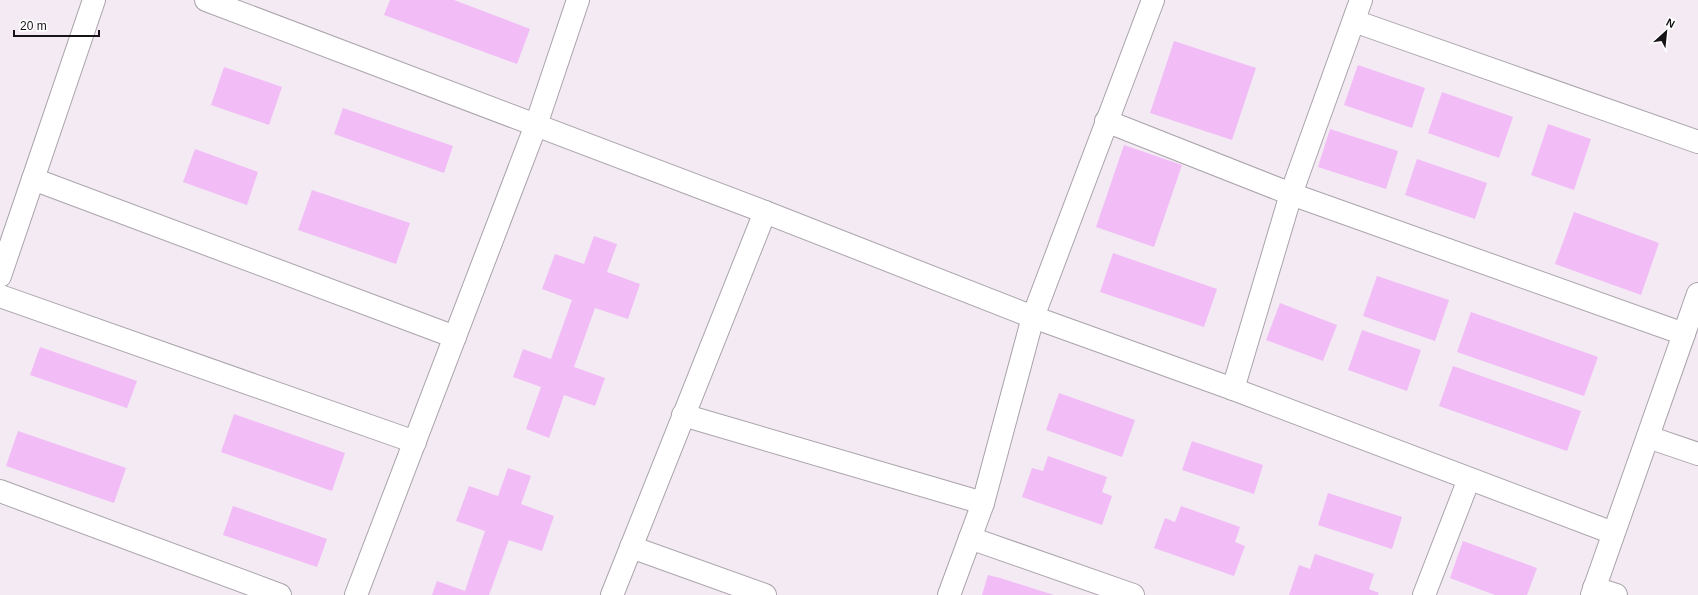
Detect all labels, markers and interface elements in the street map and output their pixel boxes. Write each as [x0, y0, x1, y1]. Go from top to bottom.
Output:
scale bar [14, 12, 99, 38]
north arrow [1646, 12, 1686, 52]
text: N [1664, 16, 1677, 30]
text: 20 m [20, 19, 47, 33]

